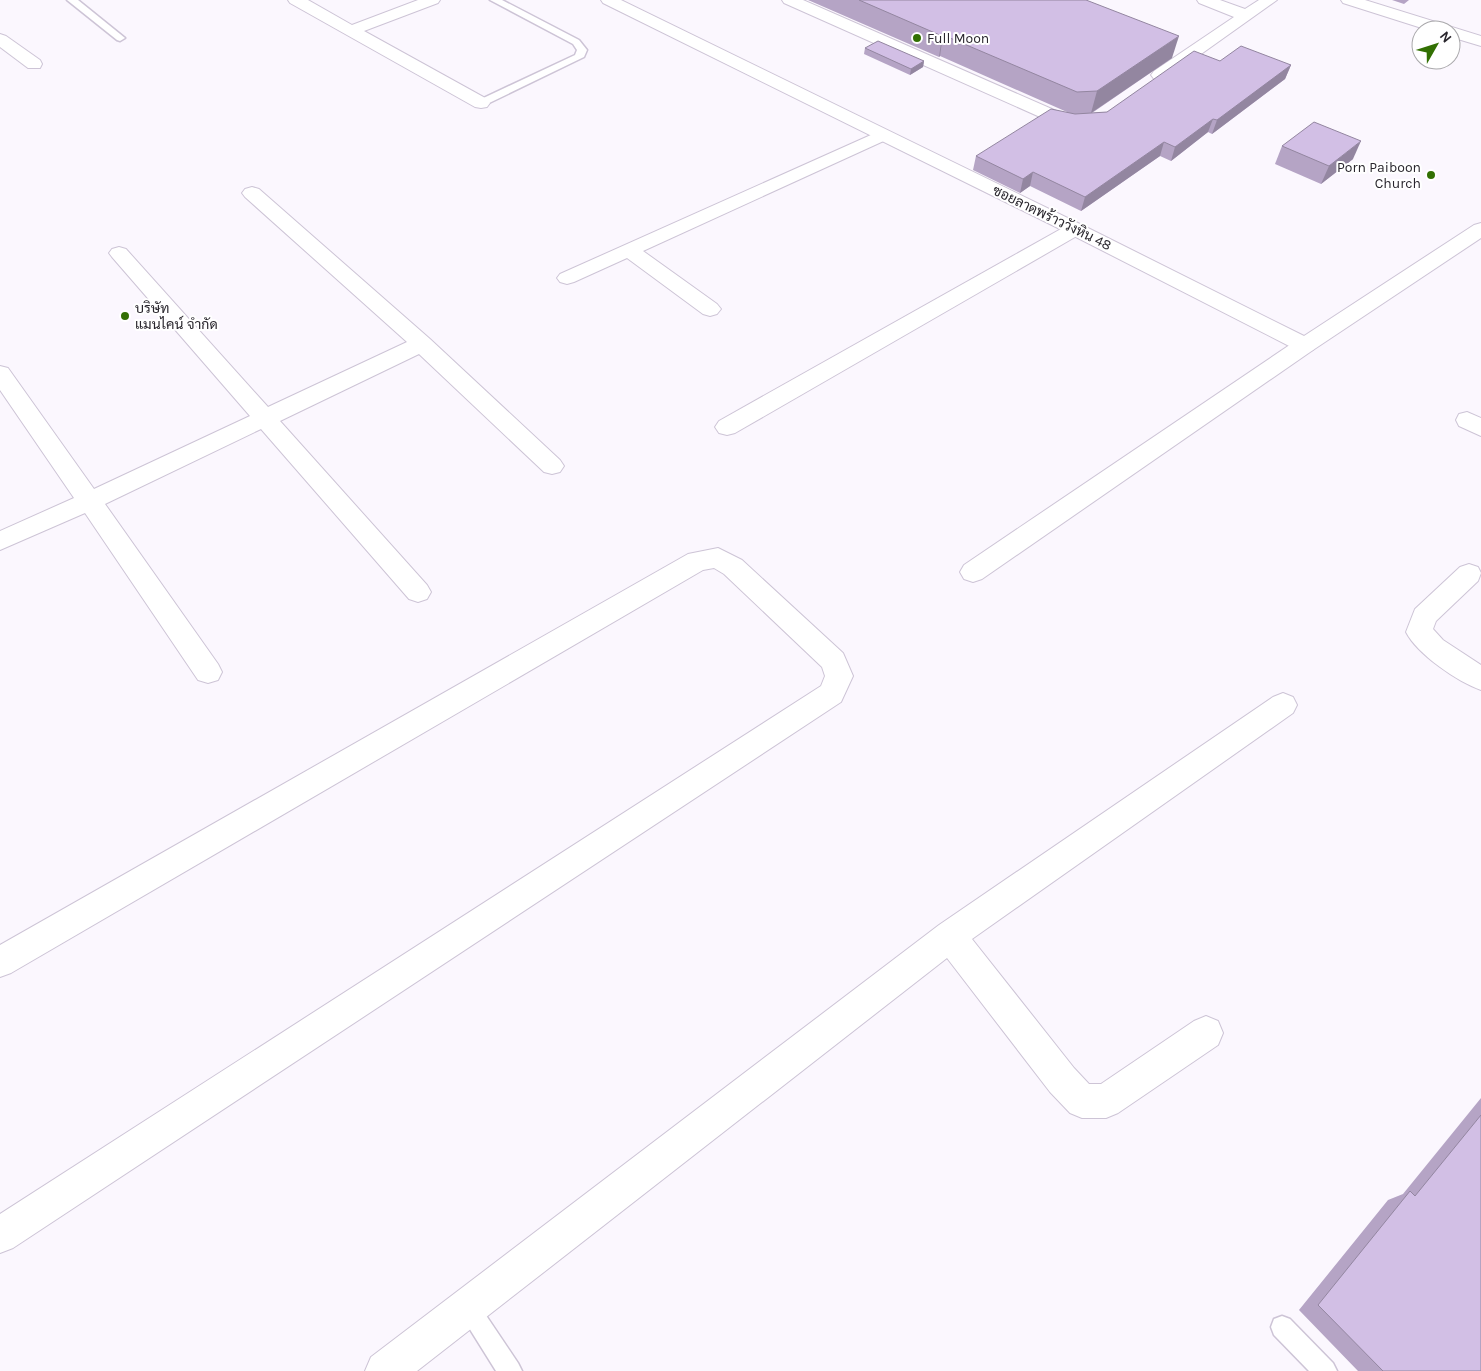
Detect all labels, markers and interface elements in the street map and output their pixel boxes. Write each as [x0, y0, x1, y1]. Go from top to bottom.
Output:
north arrow [1411, 20, 1461, 70]
text: N [1436, 28, 1455, 46]
place label: Full Moon [927, 30, 989, 47]
marker: Full Moon [911, 32, 923, 44]
place label: Porn Paiboon Church [1337, 159, 1421, 192]
marker: Porn Paiboon Church [1425, 169, 1437, 181]
street label: ซอยลาดพร้าววังหิน 48 [990, 181, 1115, 254]
place label: บริษัท แมนไคน์ จำกัด [135, 300, 218, 333]
marker: บริษัท แมนไคน์ จำกัด [119, 310, 131, 322]

